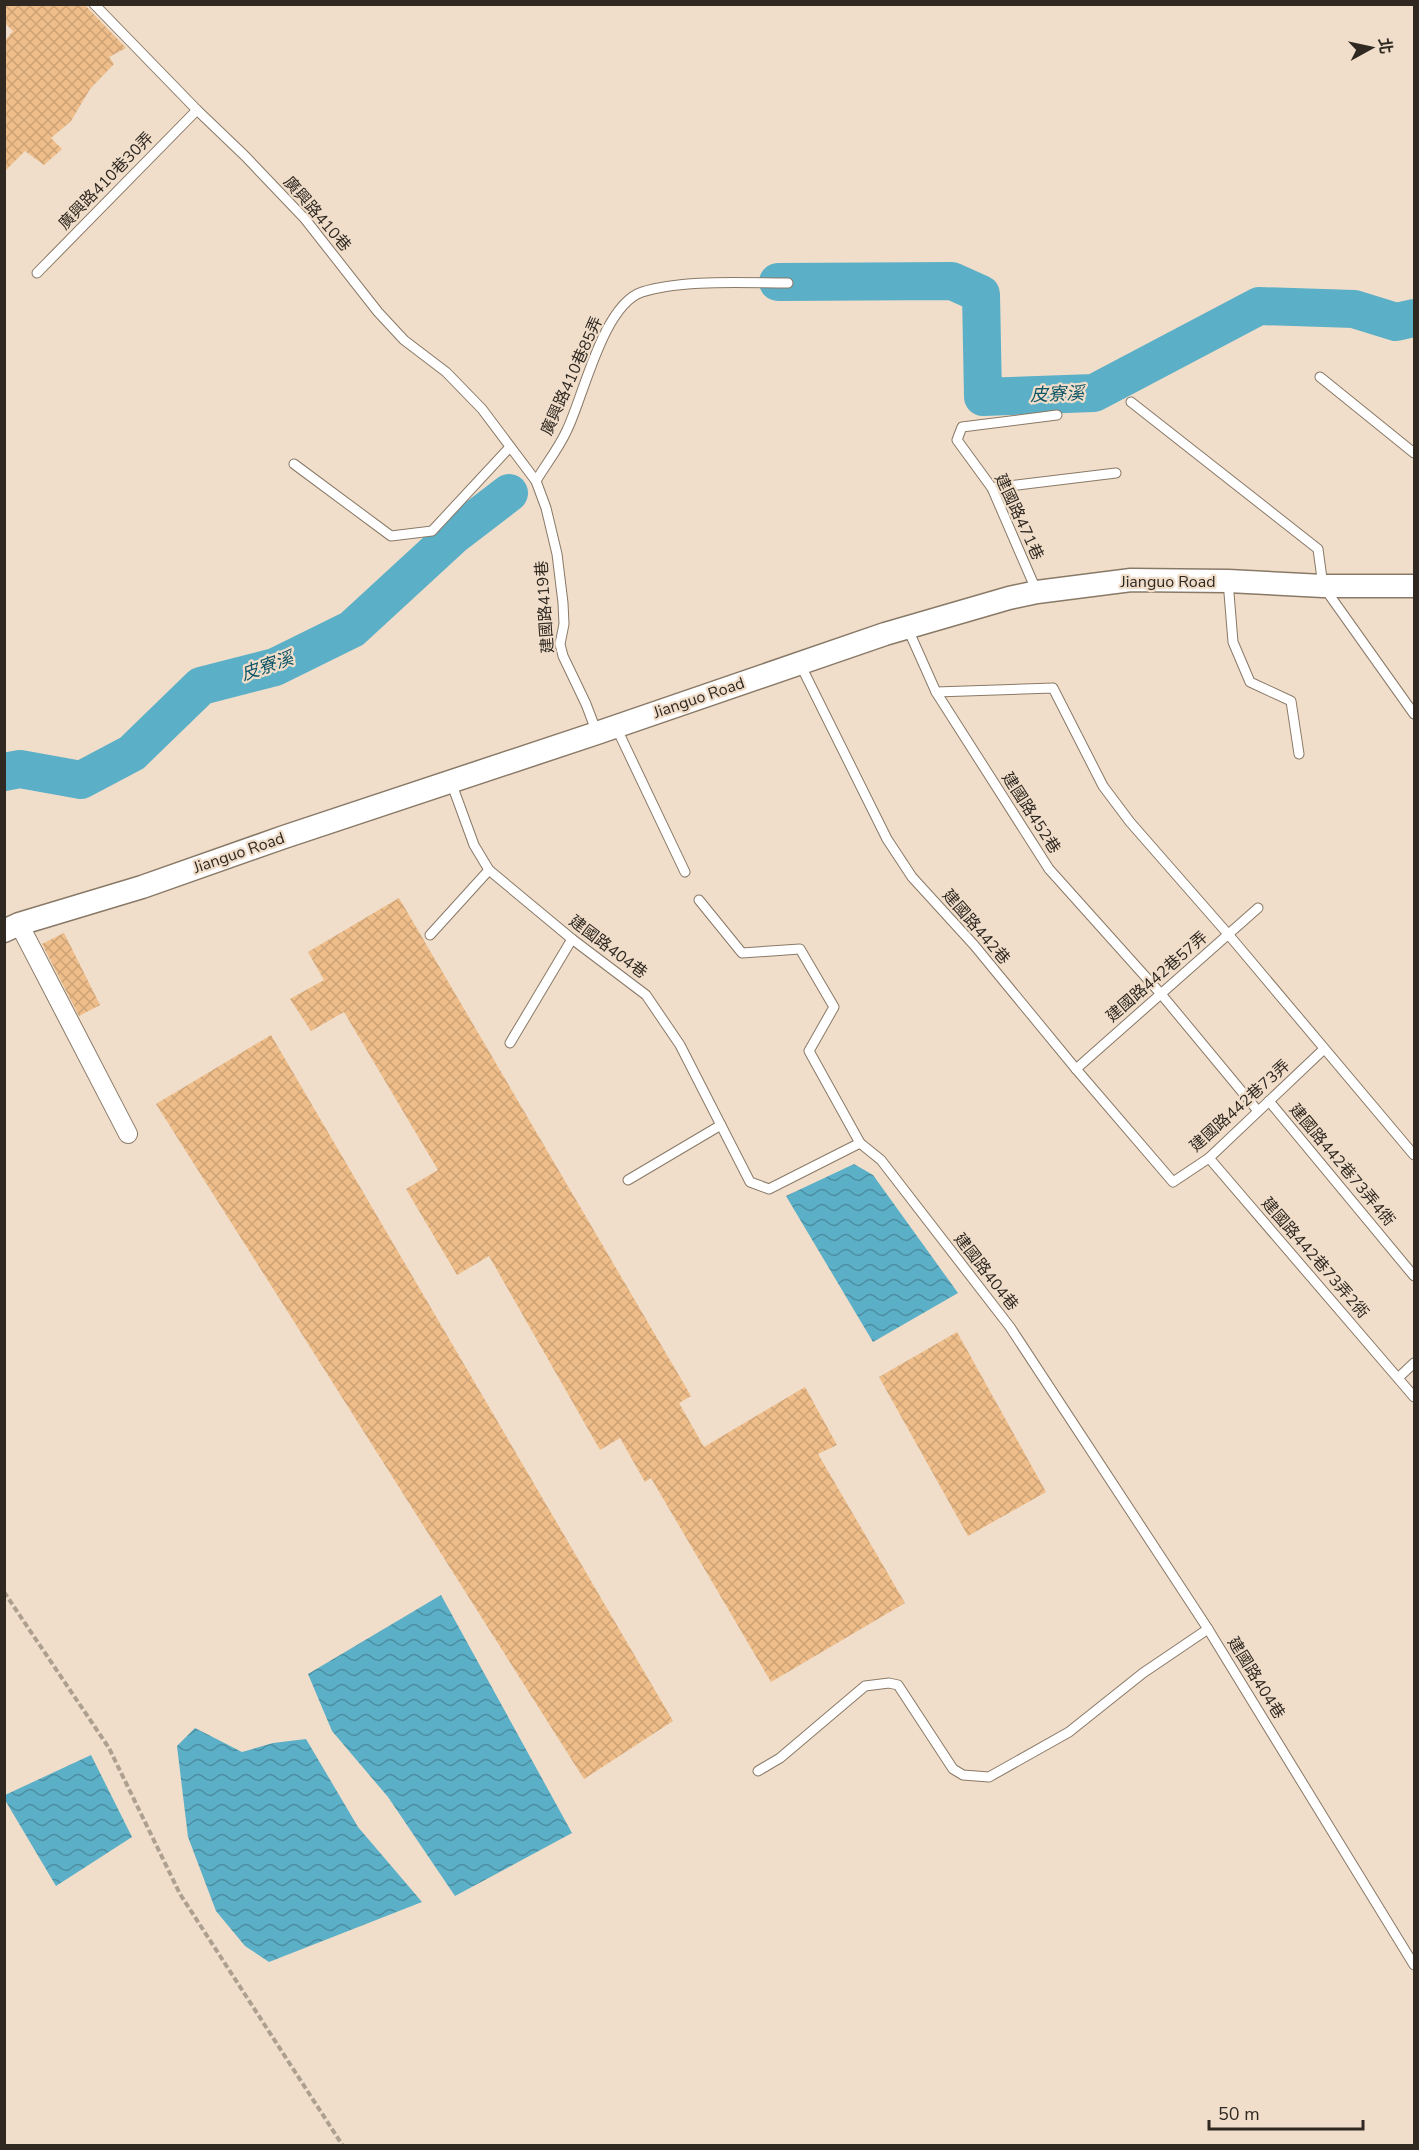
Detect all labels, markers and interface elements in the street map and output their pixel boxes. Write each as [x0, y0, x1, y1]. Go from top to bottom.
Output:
north arrow [1341, 18, 1401, 78]
text: 北 [1373, 37, 1397, 56]
street label: 廣興路410巷30弄 [54, 127, 158, 235]
street label: 廣興路410巷 [278, 172, 356, 256]
street label: 廣興路410巷85弄 [536, 313, 608, 439]
water label: 皮寮溪 [1030, 381, 1087, 407]
street label: 建國路471巷 [989, 470, 1049, 564]
street label: 建國路419巷 [531, 560, 559, 654]
street label: Jianguo Road [1119, 571, 1216, 593]
water label: 皮寮溪 [238, 645, 299, 686]
street label: Jianguo Road [650, 672, 748, 724]
street label: 建國路452巷 [996, 768, 1066, 858]
street label: Jianguo Road [190, 827, 288, 879]
street label: 建國路442巷 [937, 885, 1015, 969]
street label: 建國路404巷 [564, 910, 652, 984]
street label: 建國路442巷57弄 [1101, 927, 1213, 1027]
street label: 建國路442巷73弄 [1185, 1055, 1295, 1157]
street label: 建國路442巷73弄4衖 [1284, 1099, 1400, 1231]
street label: 建國路442巷73弄2衖 [1256, 1193, 1374, 1323]
street label: 建國路404巷 [949, 1229, 1023, 1315]
street label: 建國路404巷 [1222, 1633, 1290, 1723]
scale bar [1209, 2093, 1364, 2131]
text: 50 m [1218, 2102, 1260, 2126]

